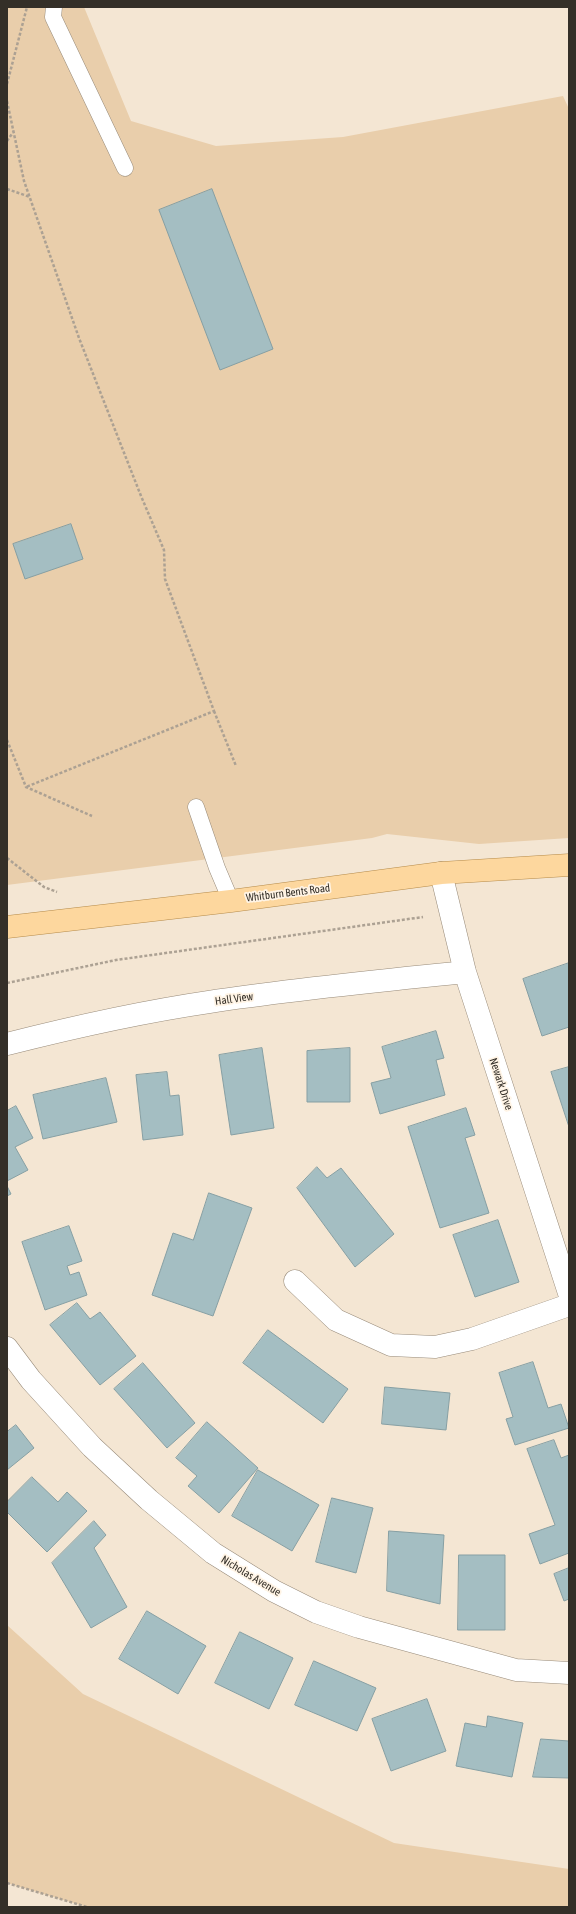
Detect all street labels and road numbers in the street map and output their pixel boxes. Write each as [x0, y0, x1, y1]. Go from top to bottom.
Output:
street label: Whitburn Bents Road [245, 881, 331, 905]
street label: Hall View [214, 990, 254, 1008]
street label: Newark Drive [486, 1056, 516, 1112]
street label: Nicholas Avenue [219, 1553, 283, 1599]

